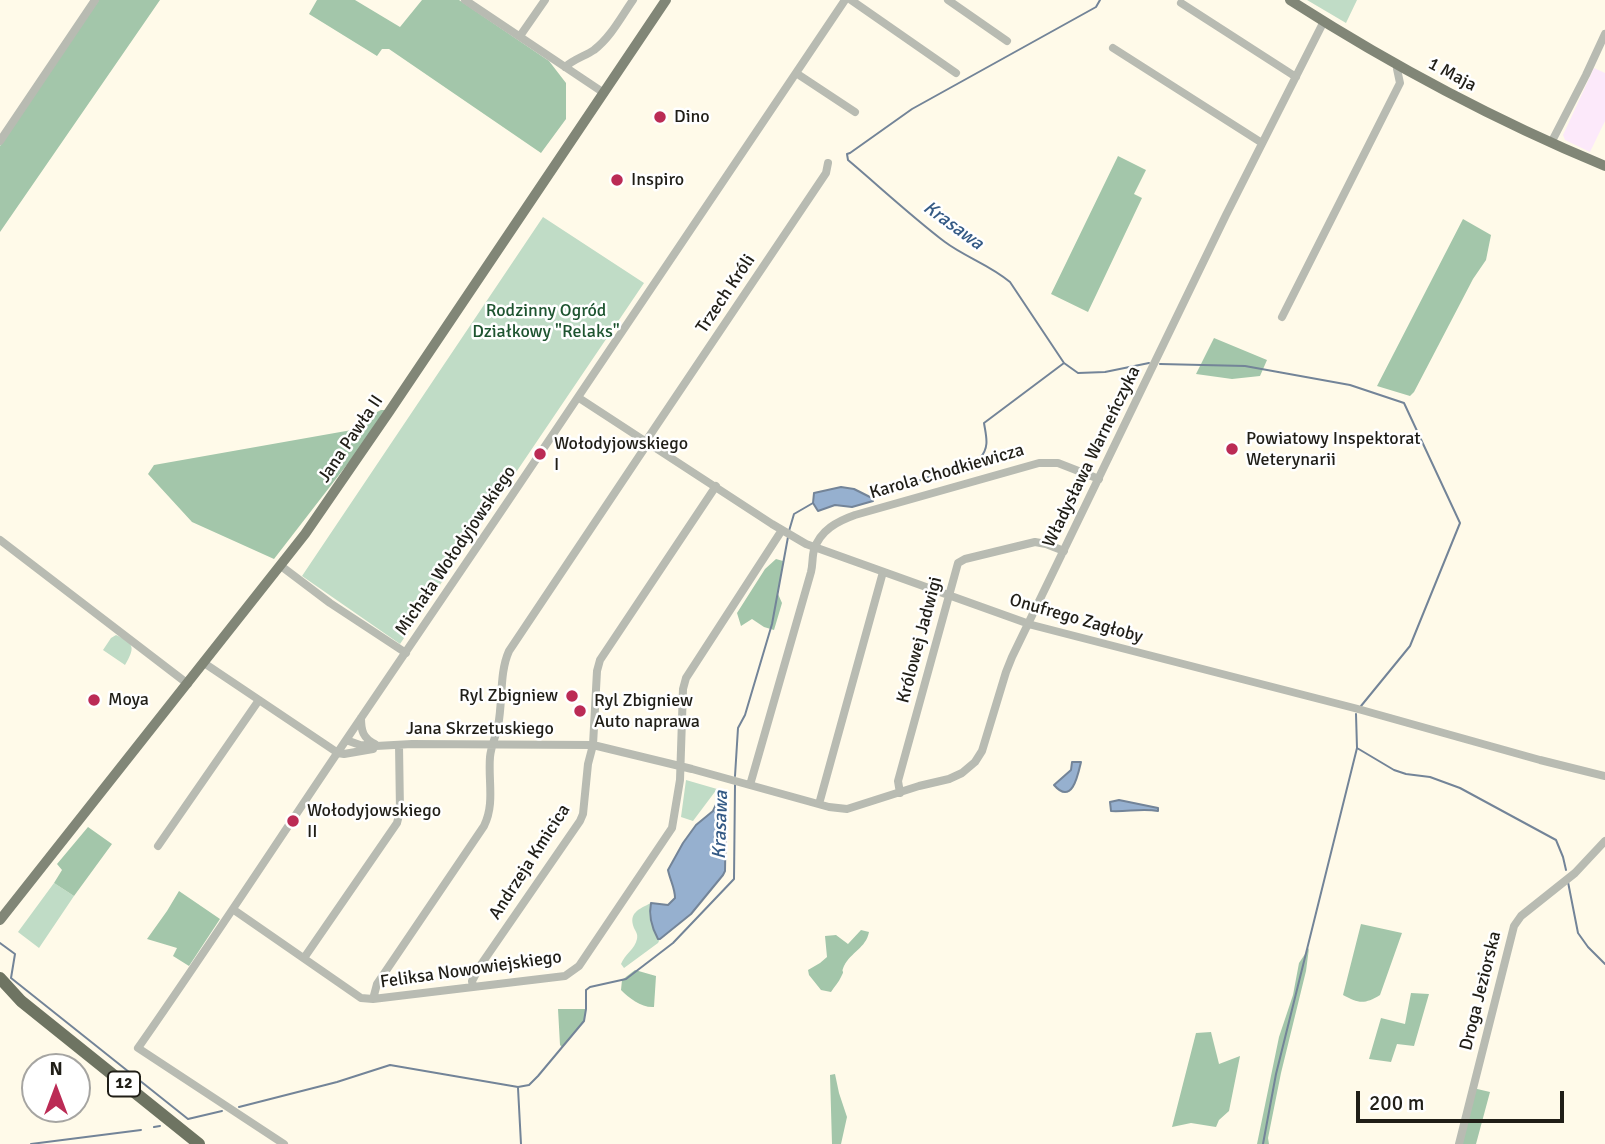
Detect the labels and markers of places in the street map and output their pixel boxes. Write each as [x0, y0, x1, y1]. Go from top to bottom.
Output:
place label: Dino [674, 106, 710, 128]
marker: Dino [652, 109, 668, 125]
place label: Inspiro [631, 169, 684, 191]
marker: Inspiro [609, 172, 625, 188]
place label: Powiatowy Inspektorat Weterynarii [1246, 428, 1420, 471]
place label: Wołodyjowskiego I [554, 433, 688, 476]
marker: Powiatowy Inspektorat Weterynarii [1224, 441, 1240, 457]
marker: Wołodyjowskiego I [532, 446, 548, 462]
place label: Ryl Zbigniew [459, 685, 558, 707]
marker: Ryl Zbigniew [564, 688, 580, 704]
place label: Moya [108, 689, 149, 711]
place label: Ryl Zbigniew Auto naprawa [594, 690, 700, 732]
marker: Moya [86, 692, 102, 708]
marker: Ryl Zbigniew Auto naprawa [572, 703, 588, 719]
place label: Wołodyjowskiego II [307, 800, 441, 842]
marker: Wołodyjowskiego II [285, 813, 301, 829]

